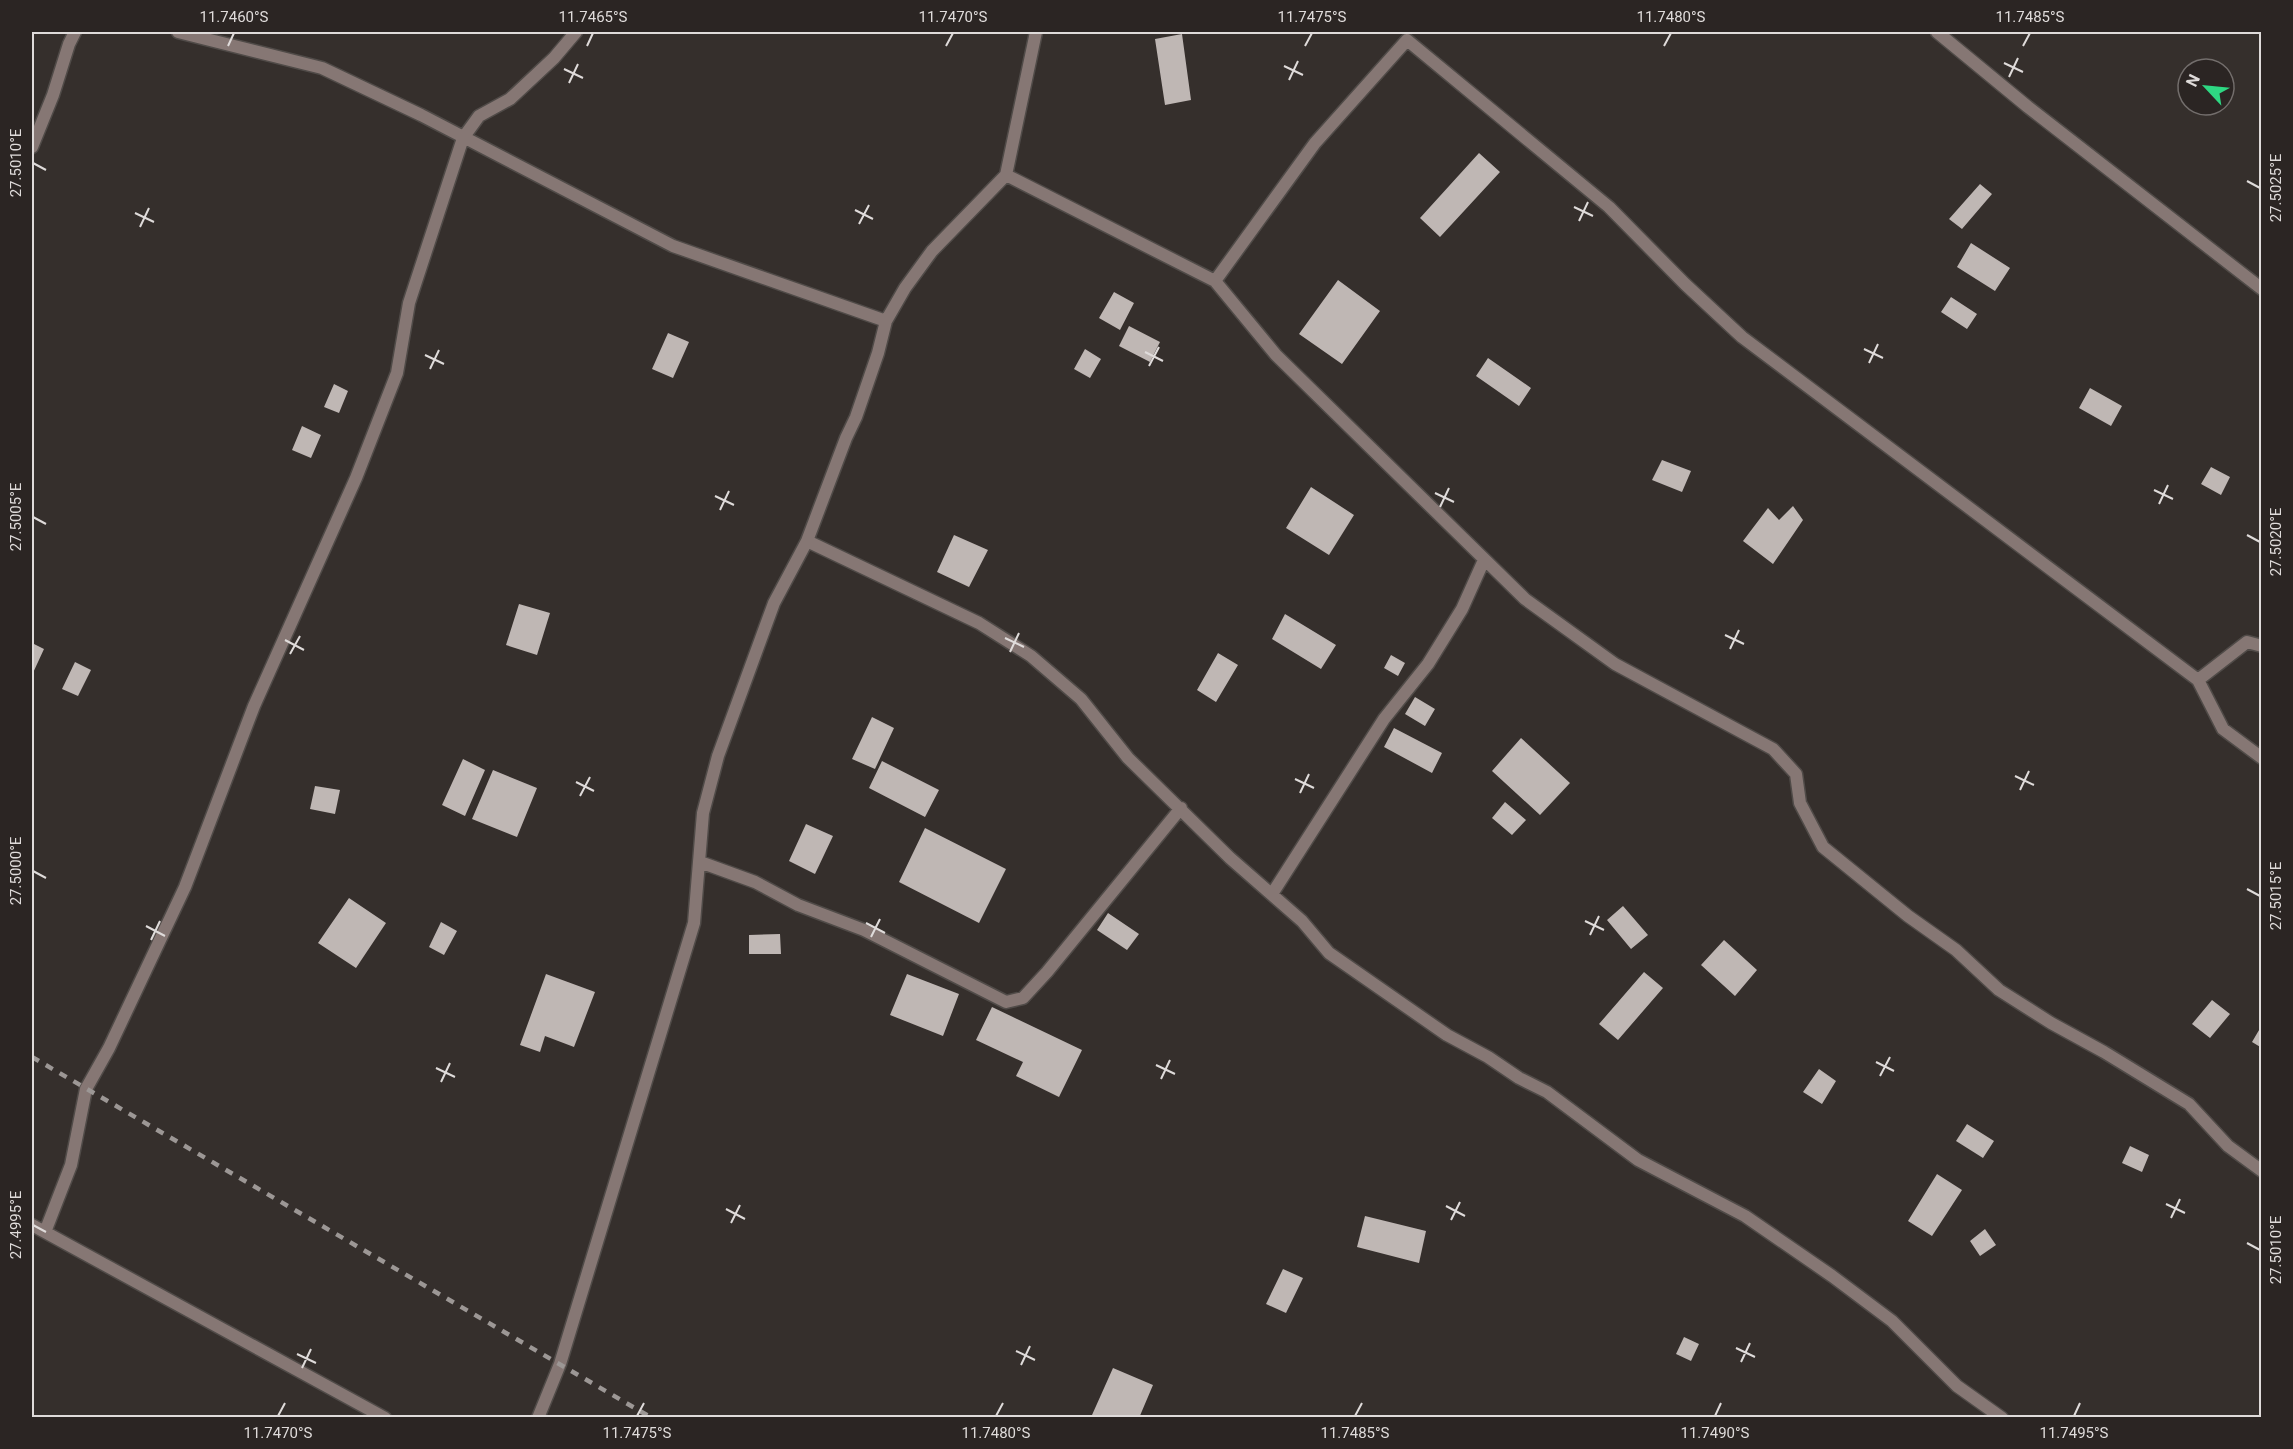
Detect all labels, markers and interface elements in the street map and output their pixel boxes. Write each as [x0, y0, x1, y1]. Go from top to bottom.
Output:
text: 11.7460°S [199, 8, 269, 26]
text: 11.7465°S [558, 8, 628, 26]
text: 11.7470°S [918, 8, 988, 26]
text: 11.7475°S [1277, 8, 1347, 26]
text: 11.7480°S [1636, 8, 1706, 26]
text: 11.7485°S [1995, 8, 2065, 26]
north arrow [2176, 57, 2236, 117]
text: N [2182, 71, 2204, 90]
text: 27.5010°E [7, 128, 25, 197]
text: 27.5025°E [2267, 153, 2285, 222]
text: 27.5005°E [7, 482, 25, 551]
text: 27.5020°E [2267, 507, 2285, 576]
text: 27.5000°E [7, 836, 25, 905]
text: 27.5015°E [2267, 861, 2285, 930]
text: 27.4995°E [7, 1190, 25, 1259]
text: 27.5010°E [2267, 1215, 2285, 1284]
text: 11.7470°S [243, 1424, 313, 1442]
text: 11.7475°S [602, 1424, 672, 1442]
text: 11.7480°S [961, 1424, 1031, 1442]
text: 11.7485°S [1320, 1424, 1390, 1442]
text: 11.7490°S [1680, 1424, 1750, 1442]
text: 11.7495°S [2039, 1424, 2109, 1442]

